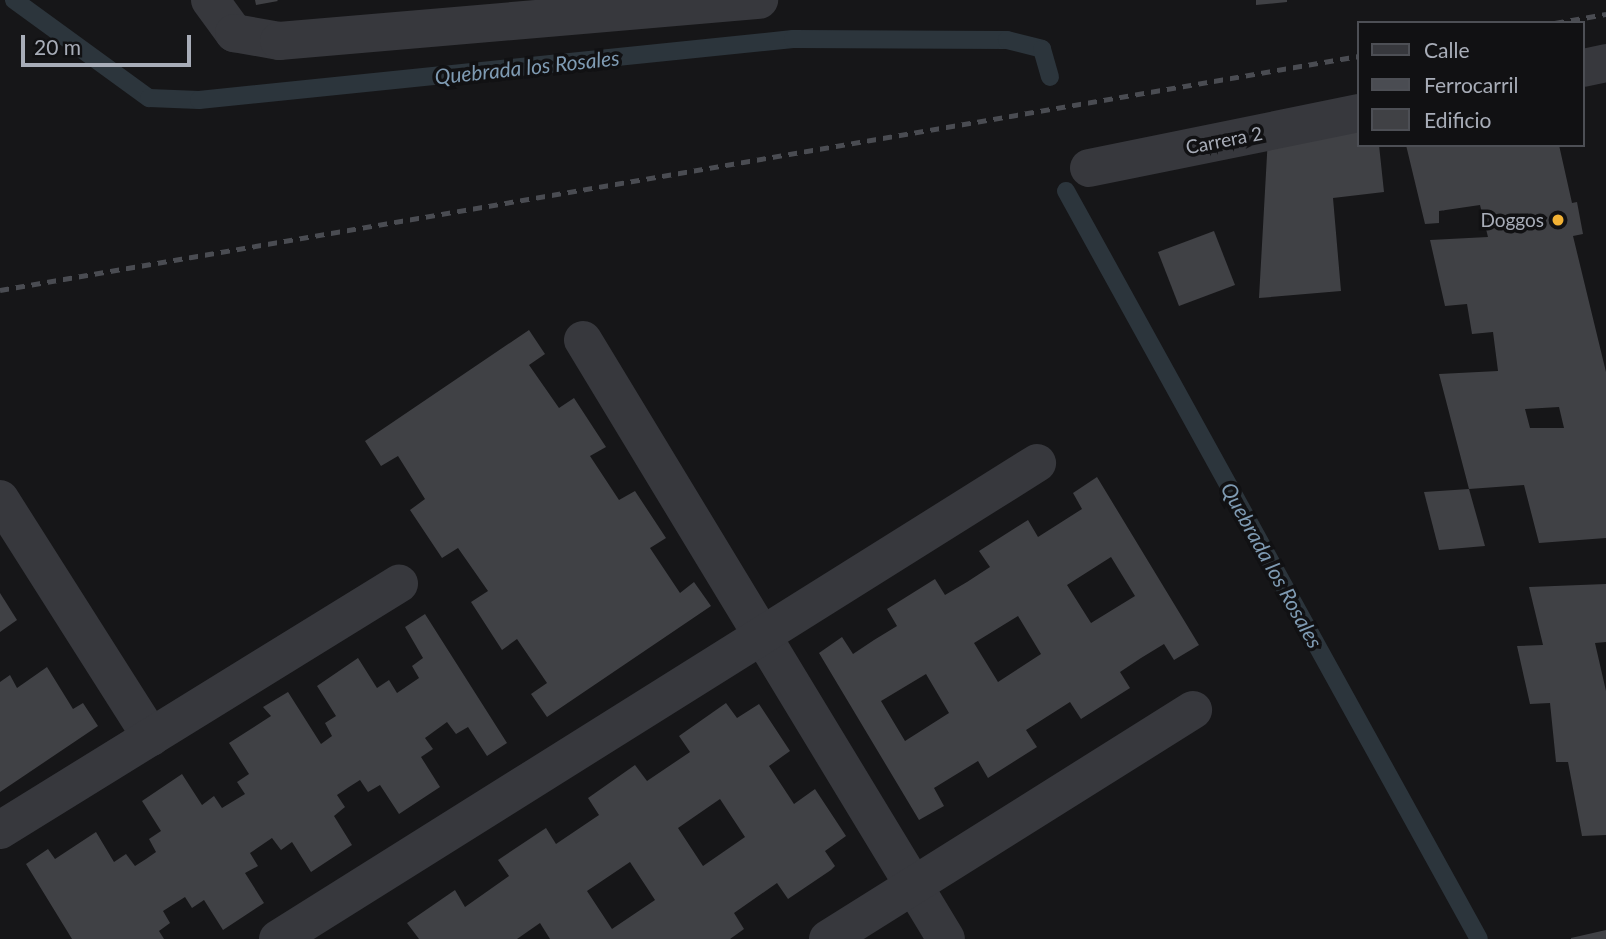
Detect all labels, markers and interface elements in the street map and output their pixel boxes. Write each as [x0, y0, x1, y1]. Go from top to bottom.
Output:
scale bar [24, 21, 194, 65]
legend [1358, 21, 1585, 147]
text: 20 m [34, 34, 81, 59]
text: Calle [1424, 37, 1469, 62]
water label: Quebrada los Rosales [433, 45, 621, 89]
text: Ferrocarril [1424, 72, 1519, 97]
text: Edificio [1424, 107, 1491, 132]
street label: Carrera 2 [1184, 121, 1264, 159]
place label: Doggos [1480, 209, 1544, 231]
marker: Doggos [1550, 212, 1566, 228]
water label: Quebrada los Rosales [1216, 478, 1328, 652]

